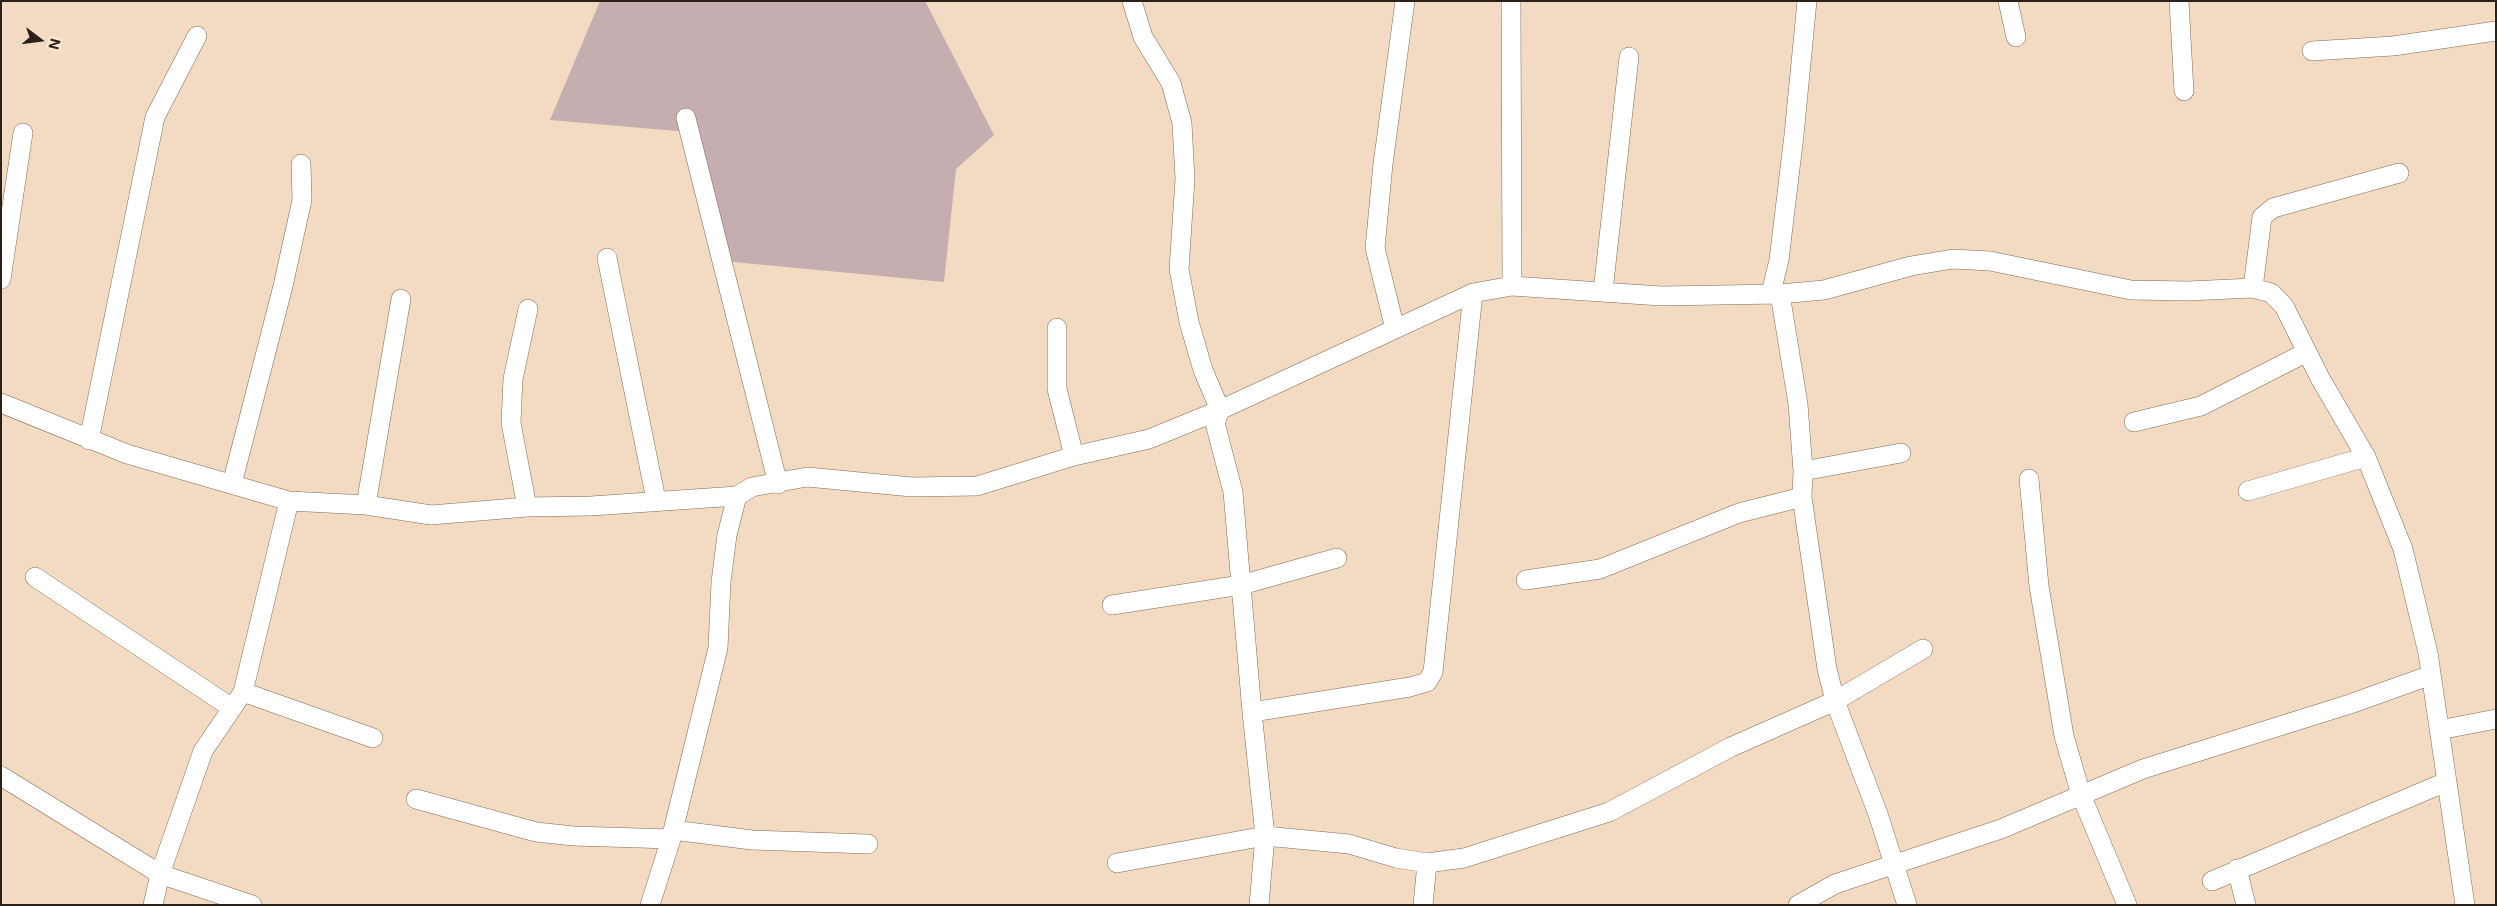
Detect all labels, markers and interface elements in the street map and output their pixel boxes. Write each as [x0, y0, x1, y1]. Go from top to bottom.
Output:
north arrow [15, 15, 65, 65]
text: N [45, 37, 65, 51]

